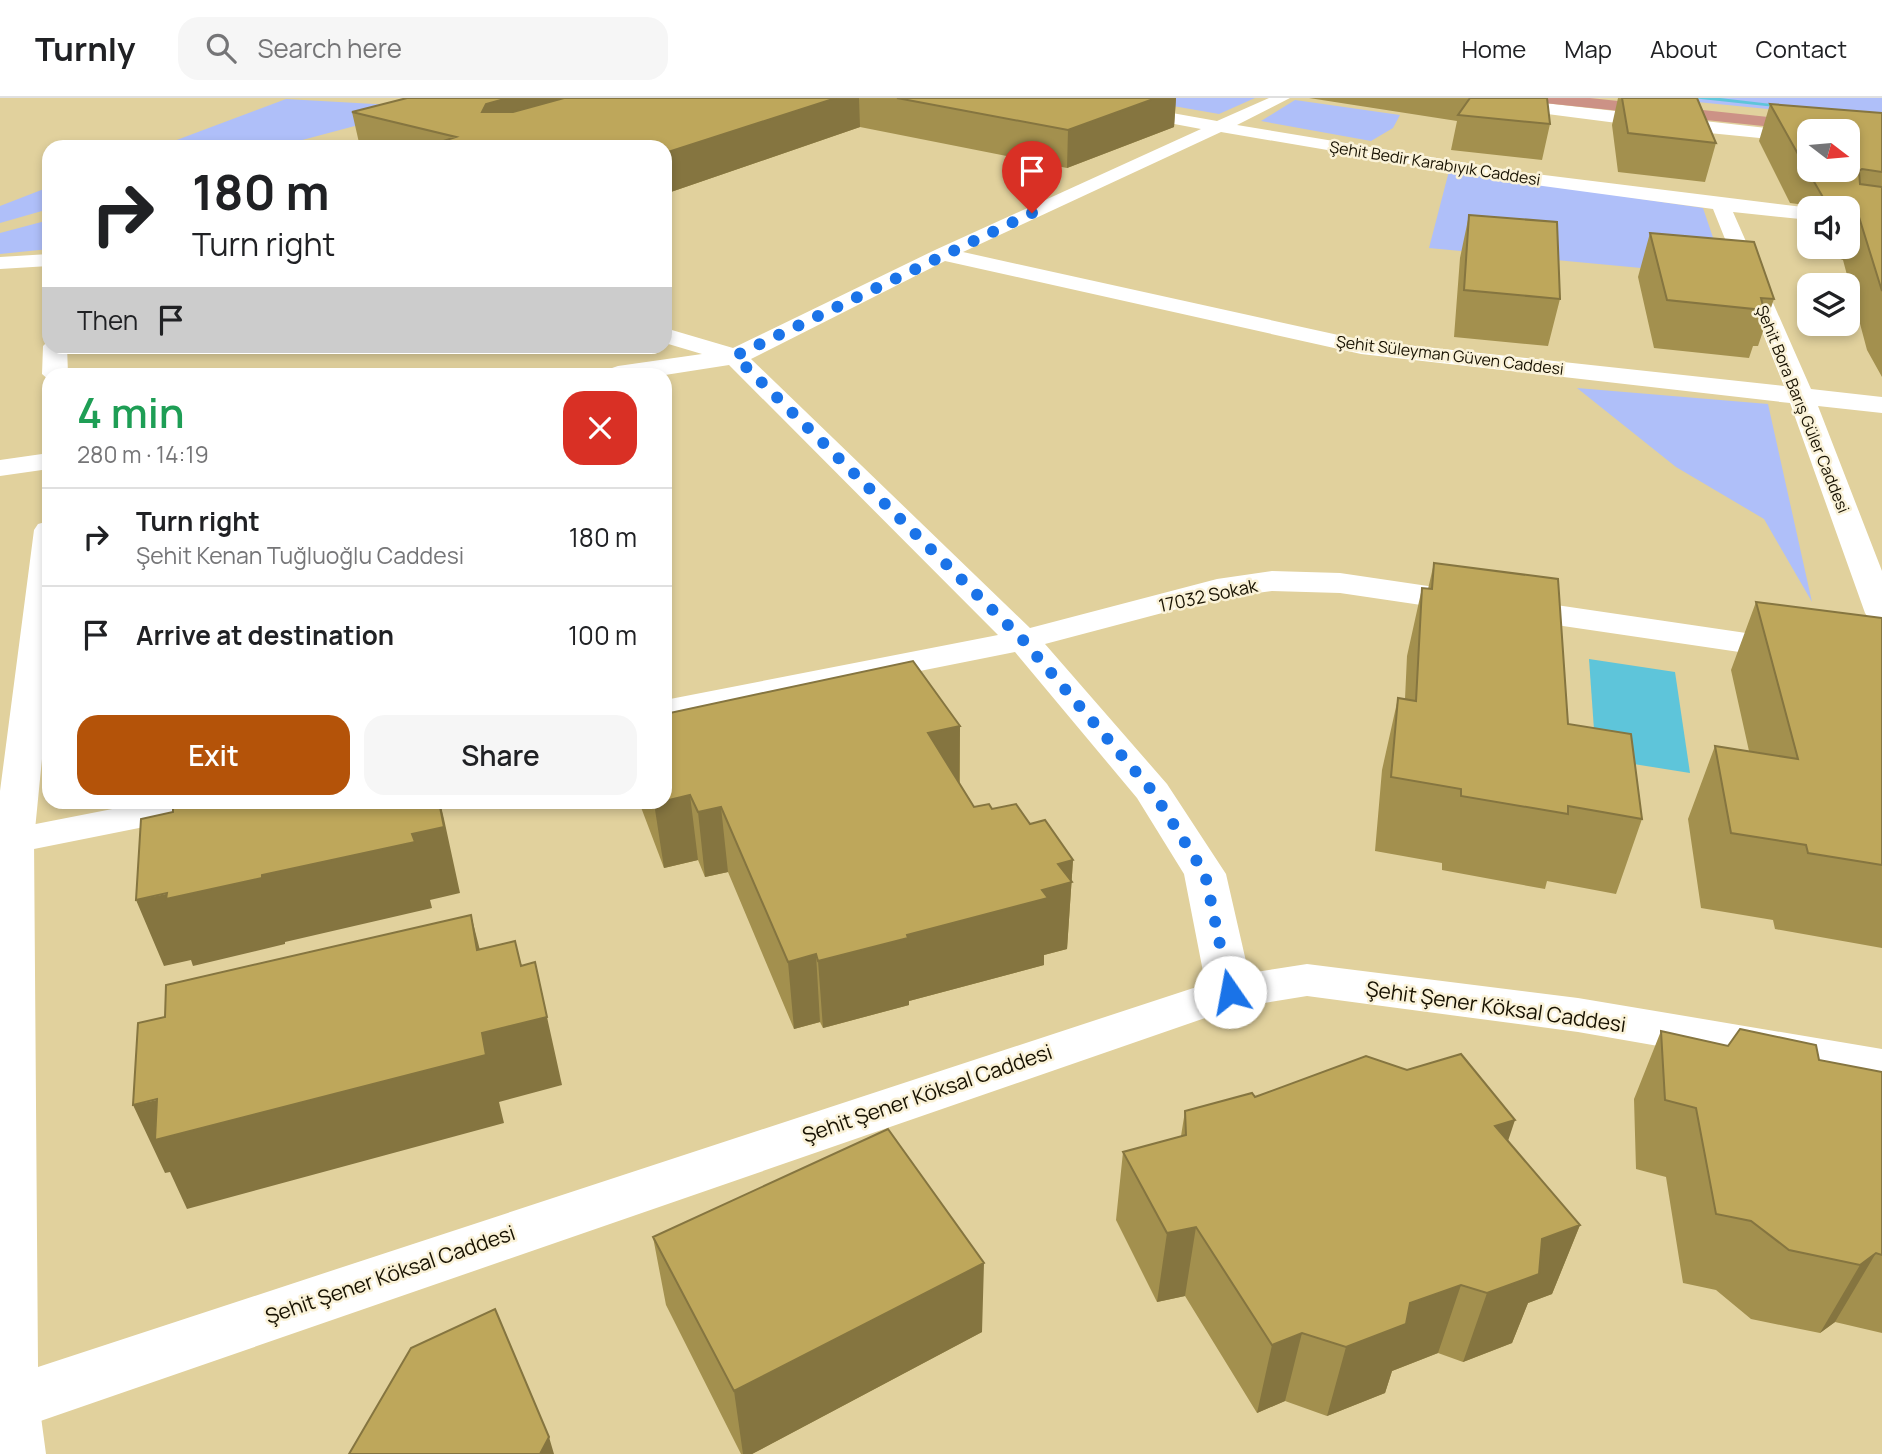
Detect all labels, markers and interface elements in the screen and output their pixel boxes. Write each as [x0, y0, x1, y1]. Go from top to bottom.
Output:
search box [178, 17, 668, 80]
text: Turnly [35, 26, 136, 71]
icon: search [202, 29, 240, 67]
text: Search here [258, 30, 402, 66]
text: Home [1461, 32, 1526, 65]
text: Map [1564, 32, 1612, 65]
text: About [1650, 32, 1718, 65]
text: Contact [1756, 32, 1847, 65]
north arrow [1797, 119, 1860, 182]
map controls [1797, 119, 1860, 336]
street label: Şehit Bedir Karabıyık Caddesi [1328, 135, 1542, 191]
pin [1002, 141, 1062, 213]
icon: arrive [1013, 152, 1051, 190]
text: 180 m [192, 158, 330, 225]
icon: right [77, 168, 168, 259]
button: sound [1797, 196, 1860, 259]
text: Turn right [192, 222, 335, 266]
button: layers [1797, 273, 1860, 336]
icon: arrive [152, 301, 190, 339]
text: Then [77, 302, 138, 338]
street label: Şehit Bora Barış Güler Caddesi [1751, 302, 1855, 516]
street label: Şehit Süleyman Güven Caddesi [1335, 330, 1565, 380]
text: 4 min [77, 383, 185, 441]
button: close [563, 391, 637, 465]
text: 280 m · 14:19 [77, 438, 209, 470]
text: Turn right [136, 503, 260, 539]
icon: right [77, 518, 115, 556]
text: 180 m [569, 519, 637, 555]
text: Şehit Kenan Tuğluoğlu Caddesi [136, 539, 464, 571]
street label: 17032 Sokak [1156, 573, 1261, 617]
icon: arrive [77, 616, 115, 654]
text: Arrive at destination [136, 617, 394, 653]
text: 100 m [568, 617, 637, 653]
button: Exit [77, 715, 350, 795]
button: Share [364, 715, 637, 795]
position arrow [1193, 955, 1267, 1029]
street label: Şehit Şener Köksal Caddesi [1364, 974, 1628, 1038]
street label: Şehit Şener Köksal Caddesi [798, 1037, 1056, 1149]
street label: Şehit Şener Köksal Caddesi [261, 1218, 519, 1330]

